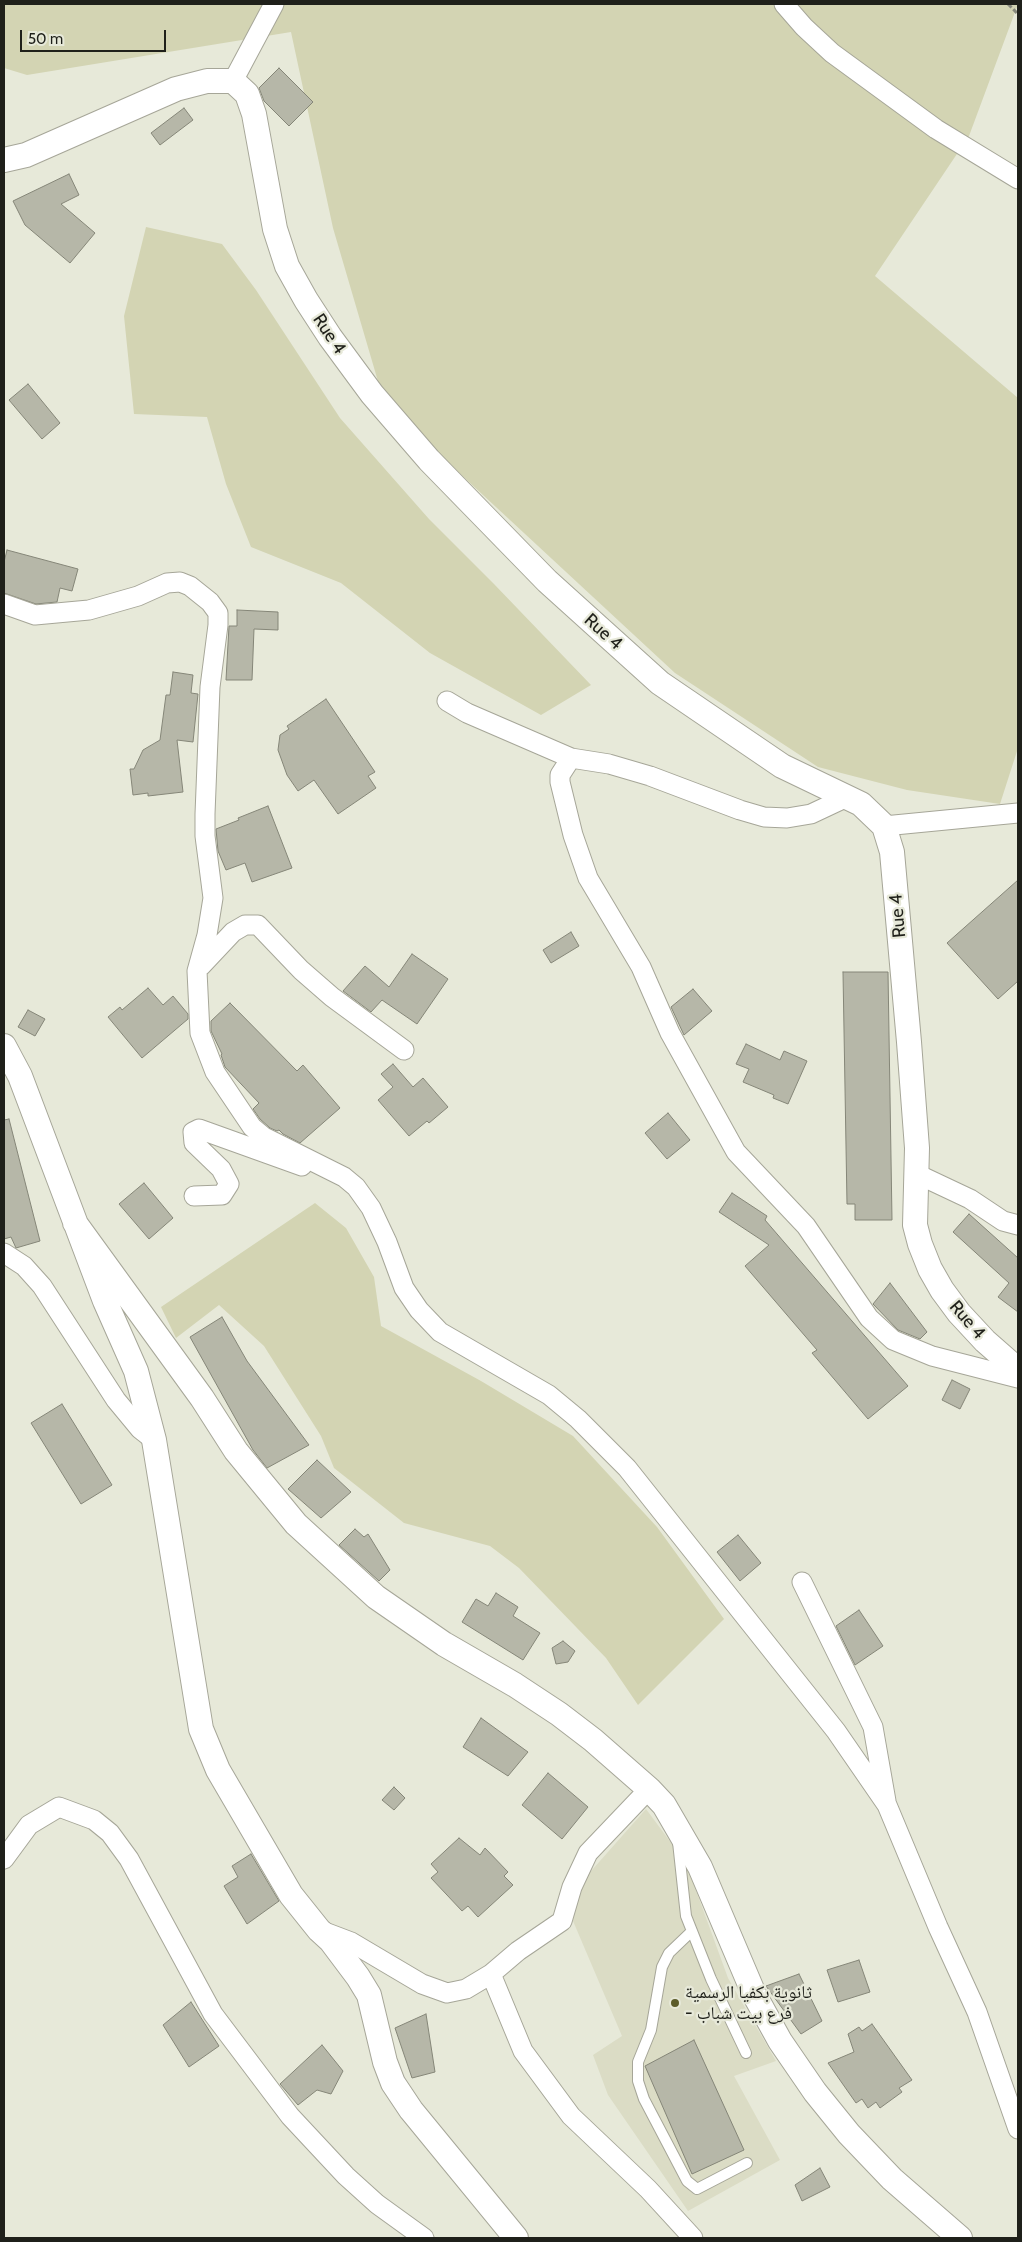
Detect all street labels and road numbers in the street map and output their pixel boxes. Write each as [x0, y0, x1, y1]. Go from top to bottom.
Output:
street label: Rue 4 [308, 310, 350, 358]
street label: Rue 4 [580, 609, 626, 655]
street label: Rue 4 [885, 893, 911, 939]
street label: Rue 4 [945, 1296, 989, 1344]

